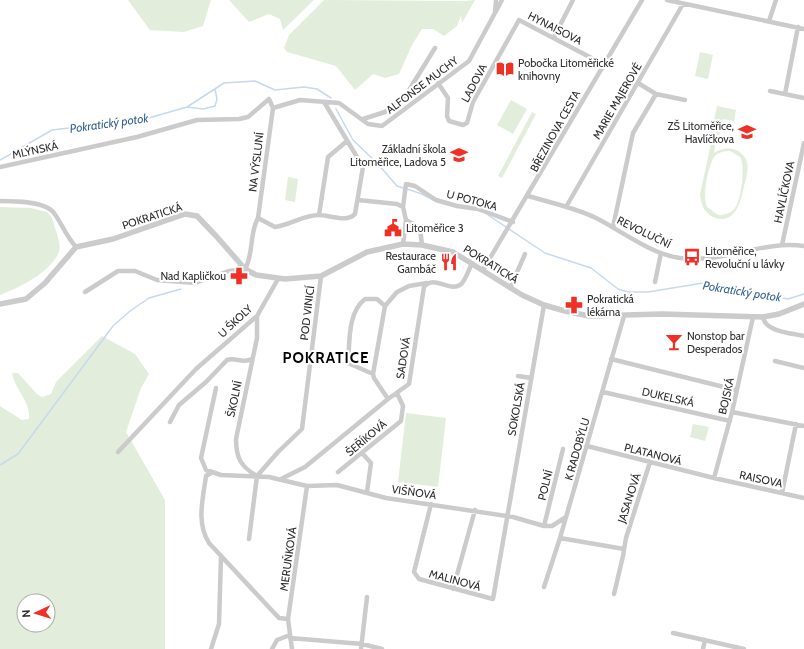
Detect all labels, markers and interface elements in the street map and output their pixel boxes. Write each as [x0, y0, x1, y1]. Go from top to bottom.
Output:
street label: HYNAISOVA [526, 8, 585, 48]
street label: ALFONSE MUCHY [383, 53, 461, 117]
place label: Pobočka Litoměřické knihovny [518, 56, 614, 83]
library icon: Pobočka Litoměřické knihovny [495, 59, 515, 79]
street label: MARIE MAJEROVÉ [589, 60, 645, 142]
street label: LADOVA [458, 61, 490, 105]
street label: BŘEZINOVA CESTA [527, 88, 583, 174]
water label: Pokratický potok [69, 110, 150, 136]
place label: ZŠ Litoměřice, Havlíčkova [667, 119, 735, 146]
school or university icon: ZŠ Litoměřice, Havlíčkova [737, 122, 757, 142]
street label: NA VÝSLUNÍ [245, 131, 267, 193]
street label: MLÝNSKÁ [11, 138, 60, 162]
place label: Základní škola Litoměřice, Ladova 5 [350, 142, 447, 169]
school or university icon: Základní škola Litoměřice, Ladova 5 [449, 145, 469, 165]
street label: HAVLÍČKOVA [771, 160, 797, 224]
street label: U POTOKA [445, 187, 499, 214]
street label: POKRATICKÁ [120, 200, 184, 232]
street label: REVOLUČNÍ [615, 213, 673, 251]
public building icon: Litoměřice 3 [383, 218, 403, 238]
place label: Litoměřice 3 [406, 221, 464, 235]
street label: POKRATICKÁ [461, 242, 521, 287]
place label: Litoměřice, Revoluční u lávky [705, 244, 785, 271]
bus stop icon: Litoměřice, Revoluční u lávky [682, 247, 702, 267]
place label: Restaurace Gambáč [385, 249, 436, 276]
restaurant icon: Restaurace Gambáč [439, 252, 459, 272]
pharmacy icon: Nad Kapličkou [229, 266, 249, 286]
place label: Nad Kapličkou [160, 269, 226, 283]
water label: Pokratický potok [702, 277, 783, 305]
street label: POD VINICÍ [297, 285, 317, 341]
place label: Pokratická lékárna [587, 292, 635, 319]
pharmacy icon: Pokratická lékárna [564, 295, 584, 315]
street label: U ŠKOLY [215, 301, 256, 340]
place label: Nonstop bar Desperados [687, 329, 745, 356]
bar icon: Nonstop bar Desperados [664, 332, 684, 352]
street label: SADOVÁ [393, 336, 413, 380]
district label: POKRATICE [283, 349, 369, 367]
street label: BOJSKÁ [715, 376, 737, 416]
street label: ŠKOLNÍ [223, 379, 245, 418]
street label: SOKOLSKÁ [504, 381, 528, 437]
street label: DUKELSKÁ [640, 384, 696, 410]
street label: K RADOBÝLU [561, 416, 593, 482]
street label: ŠEŘÍKOVÁ [343, 417, 389, 459]
street label: PLATANOVÁ [623, 440, 684, 468]
street label: POLNÍ [534, 468, 556, 502]
street label: RAISOVA [738, 468, 784, 490]
street label: JASANOVÁ [614, 471, 644, 526]
street label: VIŠŇOVÁ [391, 482, 437, 502]
street label: MERUŇKOVÁ [277, 526, 299, 592]
street label: MALINOVÁ [428, 566, 483, 594]
north arrow [16, 593, 56, 633]
text: N [19, 609, 33, 618]

